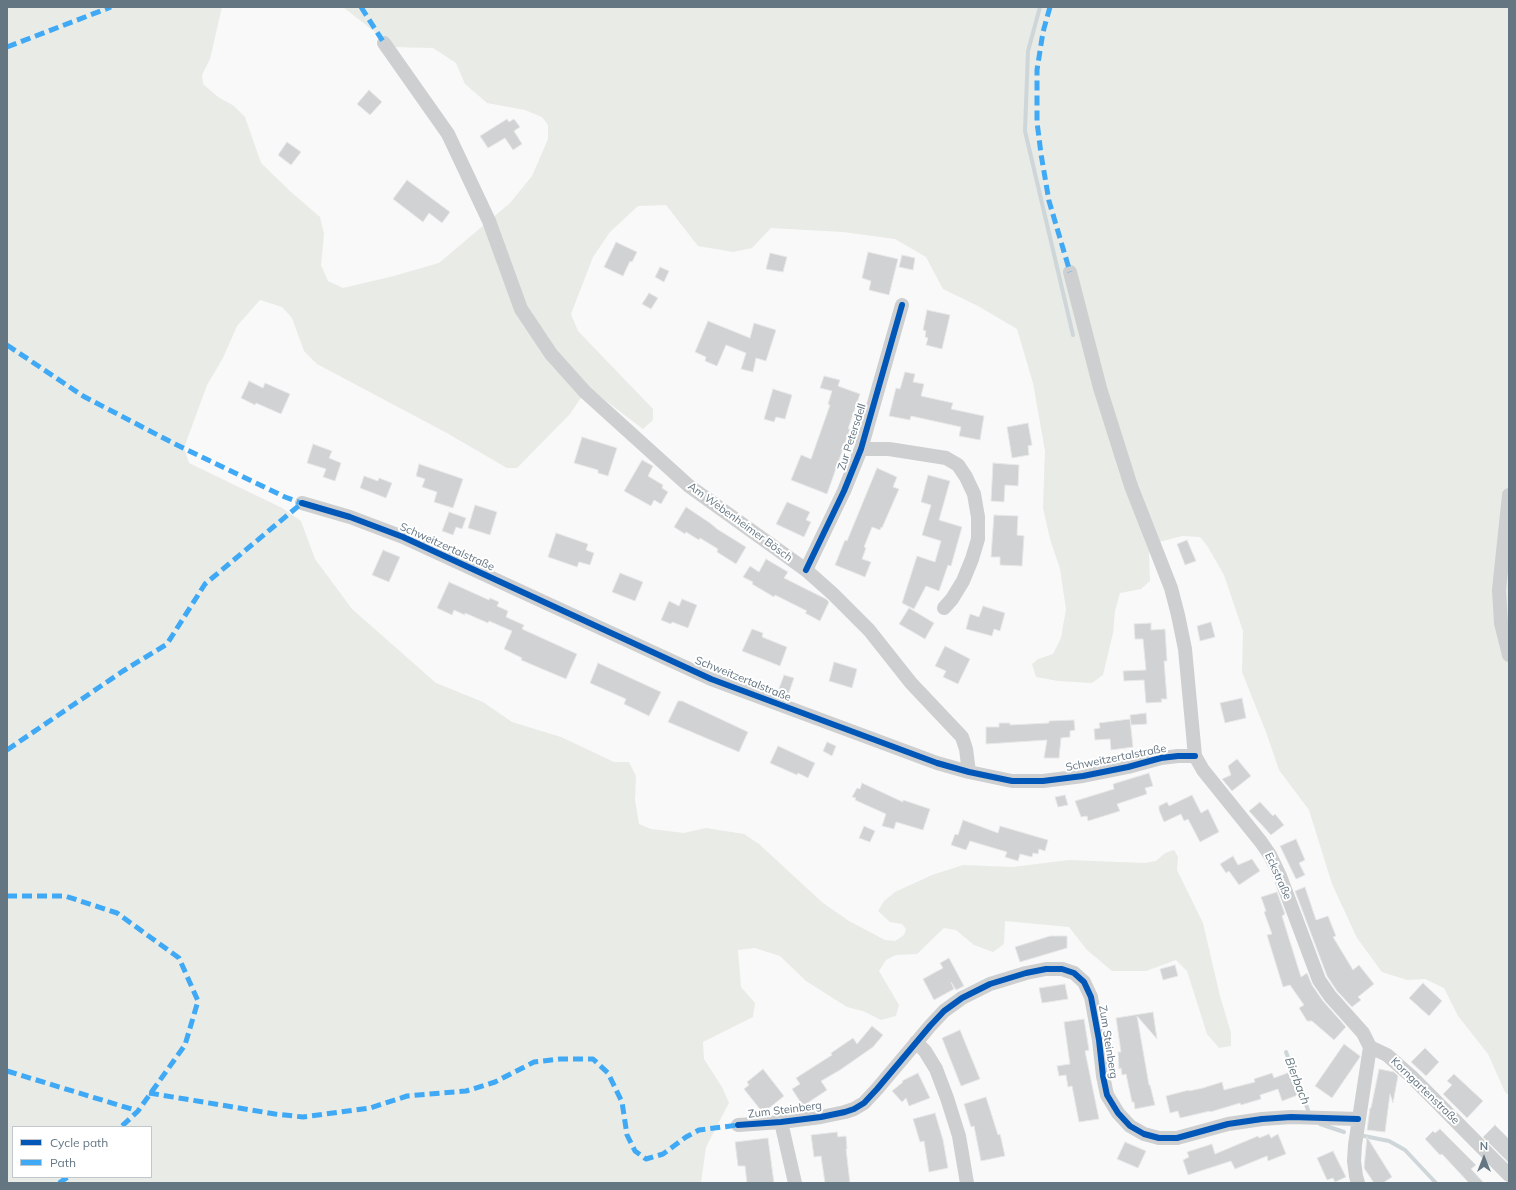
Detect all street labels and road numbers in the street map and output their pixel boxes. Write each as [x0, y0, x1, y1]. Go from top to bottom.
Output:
street label: Zur Petersdell [835, 402, 869, 472]
street label: Am Webenheimer Bösch [685, 480, 795, 564]
street label: Schweitzertalstraße [398, 520, 496, 574]
street label: Schweitzertalstraße [693, 654, 793, 704]
street label: Schweitzertalstraße [1065, 742, 1167, 774]
street label: Eckstraße [1262, 850, 1294, 902]
street label: Zum Steinberg [1096, 1004, 1120, 1080]
street label: Korngartenstraße [1388, 1055, 1462, 1127]
street label: Zum Steinberg [747, 1099, 823, 1121]

